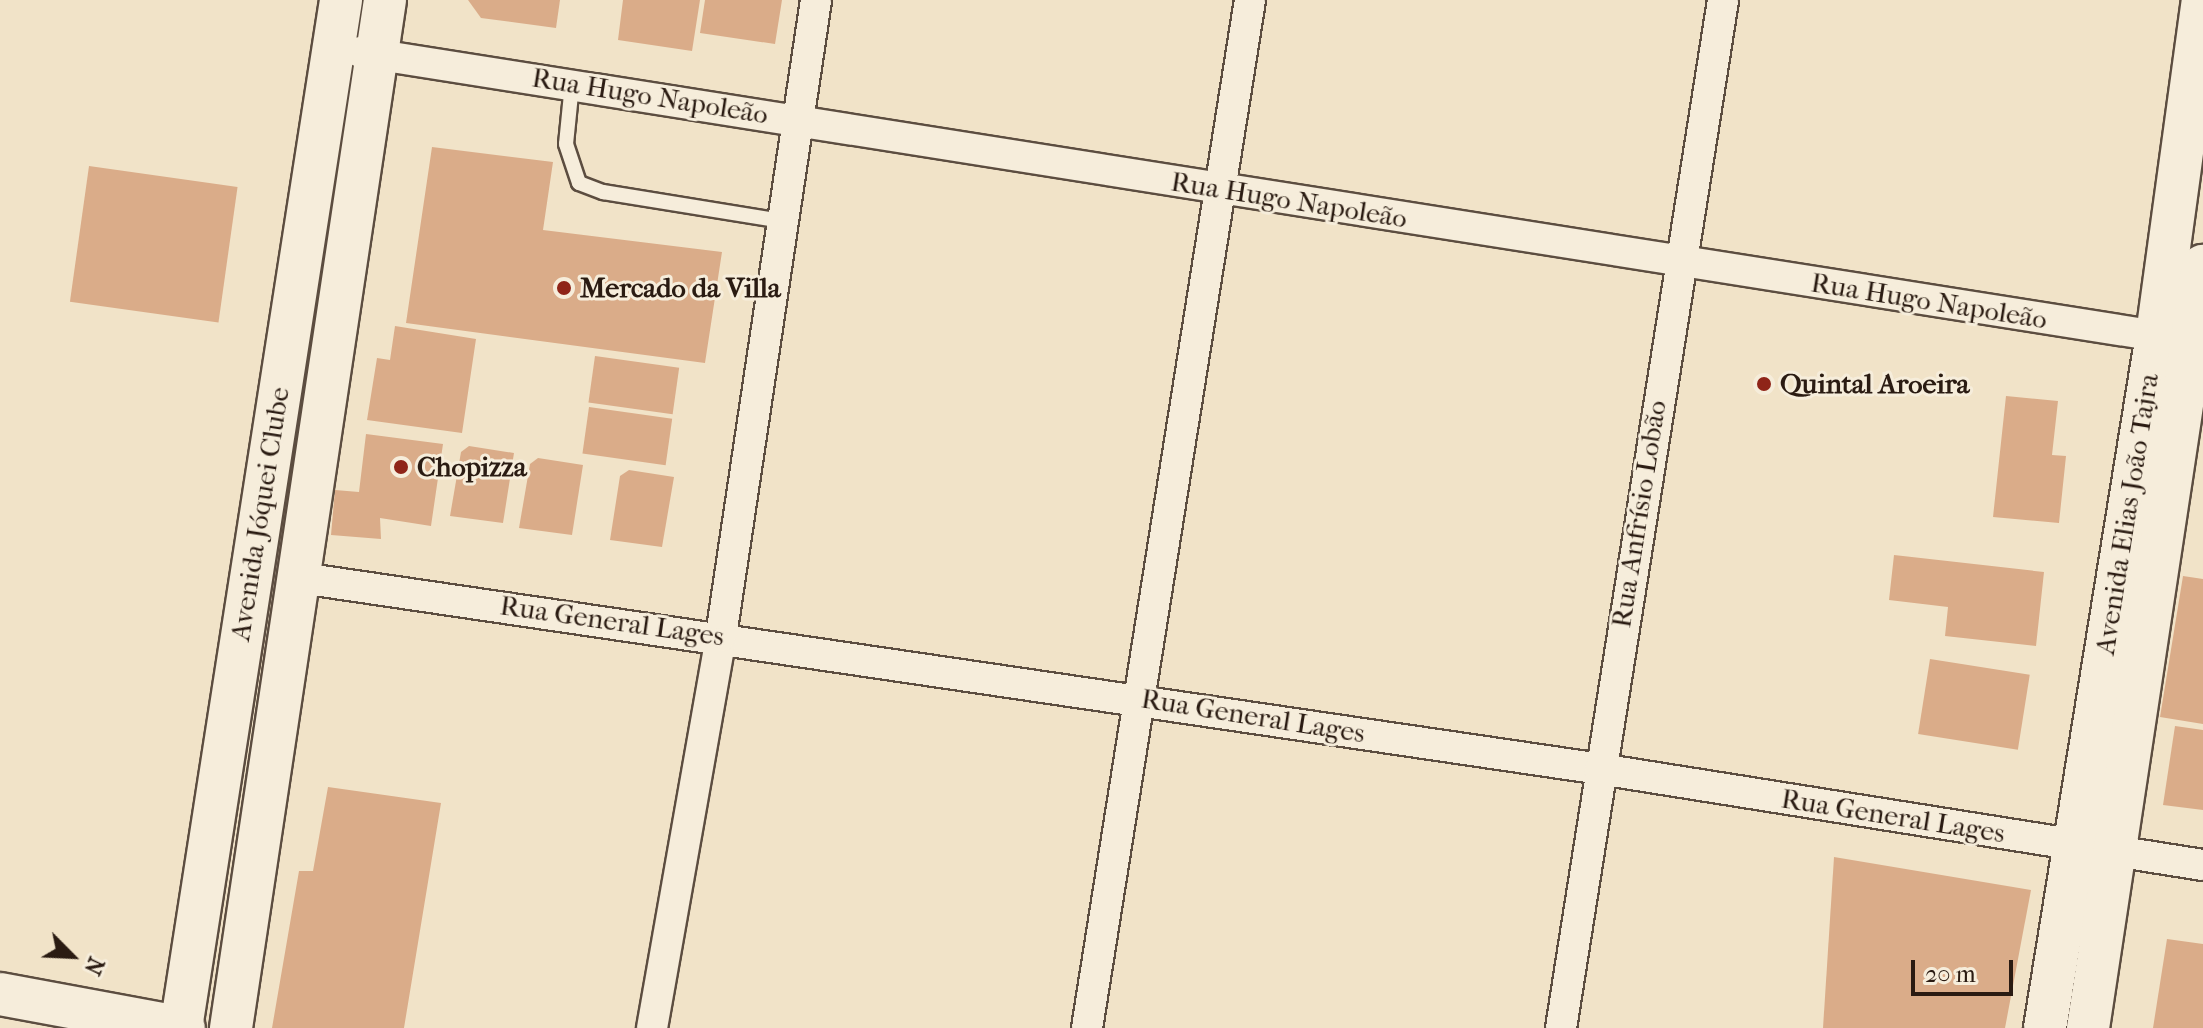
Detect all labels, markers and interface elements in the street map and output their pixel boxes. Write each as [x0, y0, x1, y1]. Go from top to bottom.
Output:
street label: Rua Hugo Napoleão [529, 61, 771, 131]
street label: Rua Hugo Napoleão [1168, 165, 1410, 235]
street label: Rua Hugo Napoleão [1808, 266, 2050, 336]
place label: Mercado da Villa [580, 271, 781, 305]
marker: Mercado da Villa [555, 279, 573, 297]
place label: Quintal Aroeira [1780, 367, 1970, 401]
street label: Avenida Elias João Tajra [2088, 371, 2166, 657]
marker: Quintal Aroeira [1755, 375, 1773, 393]
street label: Avenida Jóquei Clube [223, 385, 297, 643]
street label: Rua Anfrísio Lobão [1604, 398, 1674, 630]
place label: Chopizza [417, 450, 527, 484]
marker: Chopizza [392, 458, 410, 476]
street label: Rua General Lages [498, 589, 726, 653]
street label: Rua General Lages [1139, 682, 1367, 750]
street label: Rua General Lages [1779, 782, 2007, 850]
north arrow [32, 916, 112, 996]
scale bar [1915, 944, 2017, 994]
text: N [79, 953, 109, 979]
text: 20 m [1925, 960, 1976, 988]

